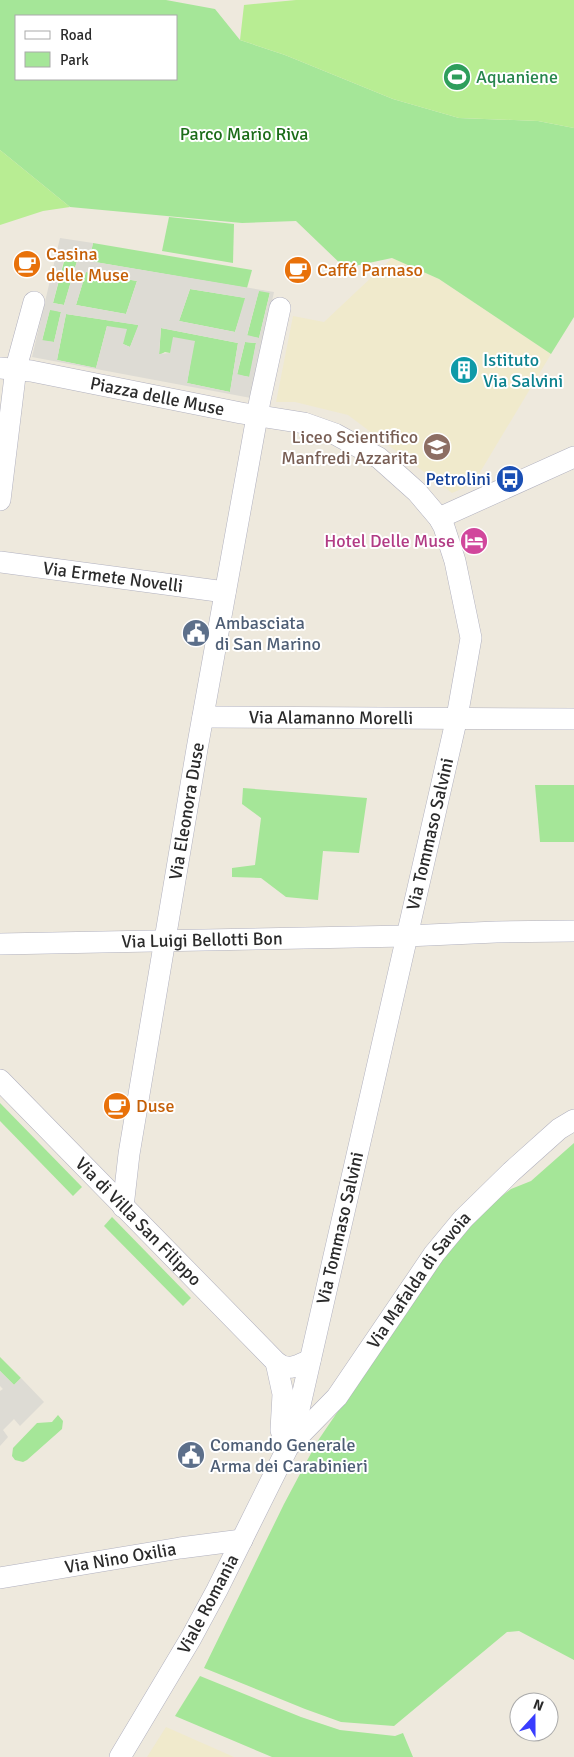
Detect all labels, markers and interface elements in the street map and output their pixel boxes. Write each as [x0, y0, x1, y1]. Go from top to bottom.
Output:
legend [15, 15, 178, 80]
text: Road [60, 26, 92, 44]
text: Park [60, 51, 89, 69]
sports icon: Aquaniene [442, 62, 472, 92]
place label: Aquaniene [476, 66, 558, 88]
park label: Parco Mario Riva [180, 123, 308, 145]
place label: Casina delle Muse [46, 243, 129, 286]
cafe icon: Casina delle Muse [12, 249, 42, 279]
cafe icon: Caffé Parnaso [283, 255, 313, 285]
place label: Caffé Parnaso [317, 259, 423, 281]
place label: Istituto Via Salvini [483, 349, 563, 392]
building icon: Istituto Via Salvini [449, 355, 479, 385]
street label: Piazza delle Muse [88, 372, 226, 420]
place label: Liceo Scientifico Manfredi Azzarita [281, 426, 418, 469]
school or university icon: Liceo Scientifico Manfredi Azzarita [422, 432, 452, 462]
bus stop icon: Petrolini [495, 464, 525, 494]
place label: Petrolini [426, 468, 491, 490]
hotel icon: Hotel Delle Muse [459, 526, 489, 556]
place label: Hotel Delle Muse [324, 530, 455, 552]
street label: Via Ermete Novelli [42, 557, 184, 597]
place label: Ambasciata di San Marino [215, 612, 321, 655]
public building icon: Ambasciata di San Marino [181, 618, 211, 648]
street label: Via Alamanno Morelli [249, 706, 413, 729]
street label: Via Eleonora Duse [164, 741, 209, 882]
street label: Via Tommaso Salvini [402, 756, 458, 912]
street label: Via Luigi Bellotti Bon [121, 927, 283, 953]
cafe icon: Duse [102, 1091, 132, 1121]
place label: Duse [136, 1095, 174, 1117]
street label: Via Tommaso Salvini [312, 1150, 368, 1306]
street label: Via di Villa San Filippo [71, 1153, 206, 1290]
street label: Via Mafalda di Savoia [362, 1207, 475, 1353]
place label: Comando Generale Arma dei Carabinieri [210, 1434, 368, 1477]
public building icon: Comando Generale Arma dei Carabinieri [176, 1440, 206, 1470]
street label: Via Nino Oxilia [63, 1538, 178, 1578]
street label: Viale Romania [173, 1550, 243, 1658]
north arrow [509, 1692, 559, 1742]
text: N [531, 1696, 546, 1715]

